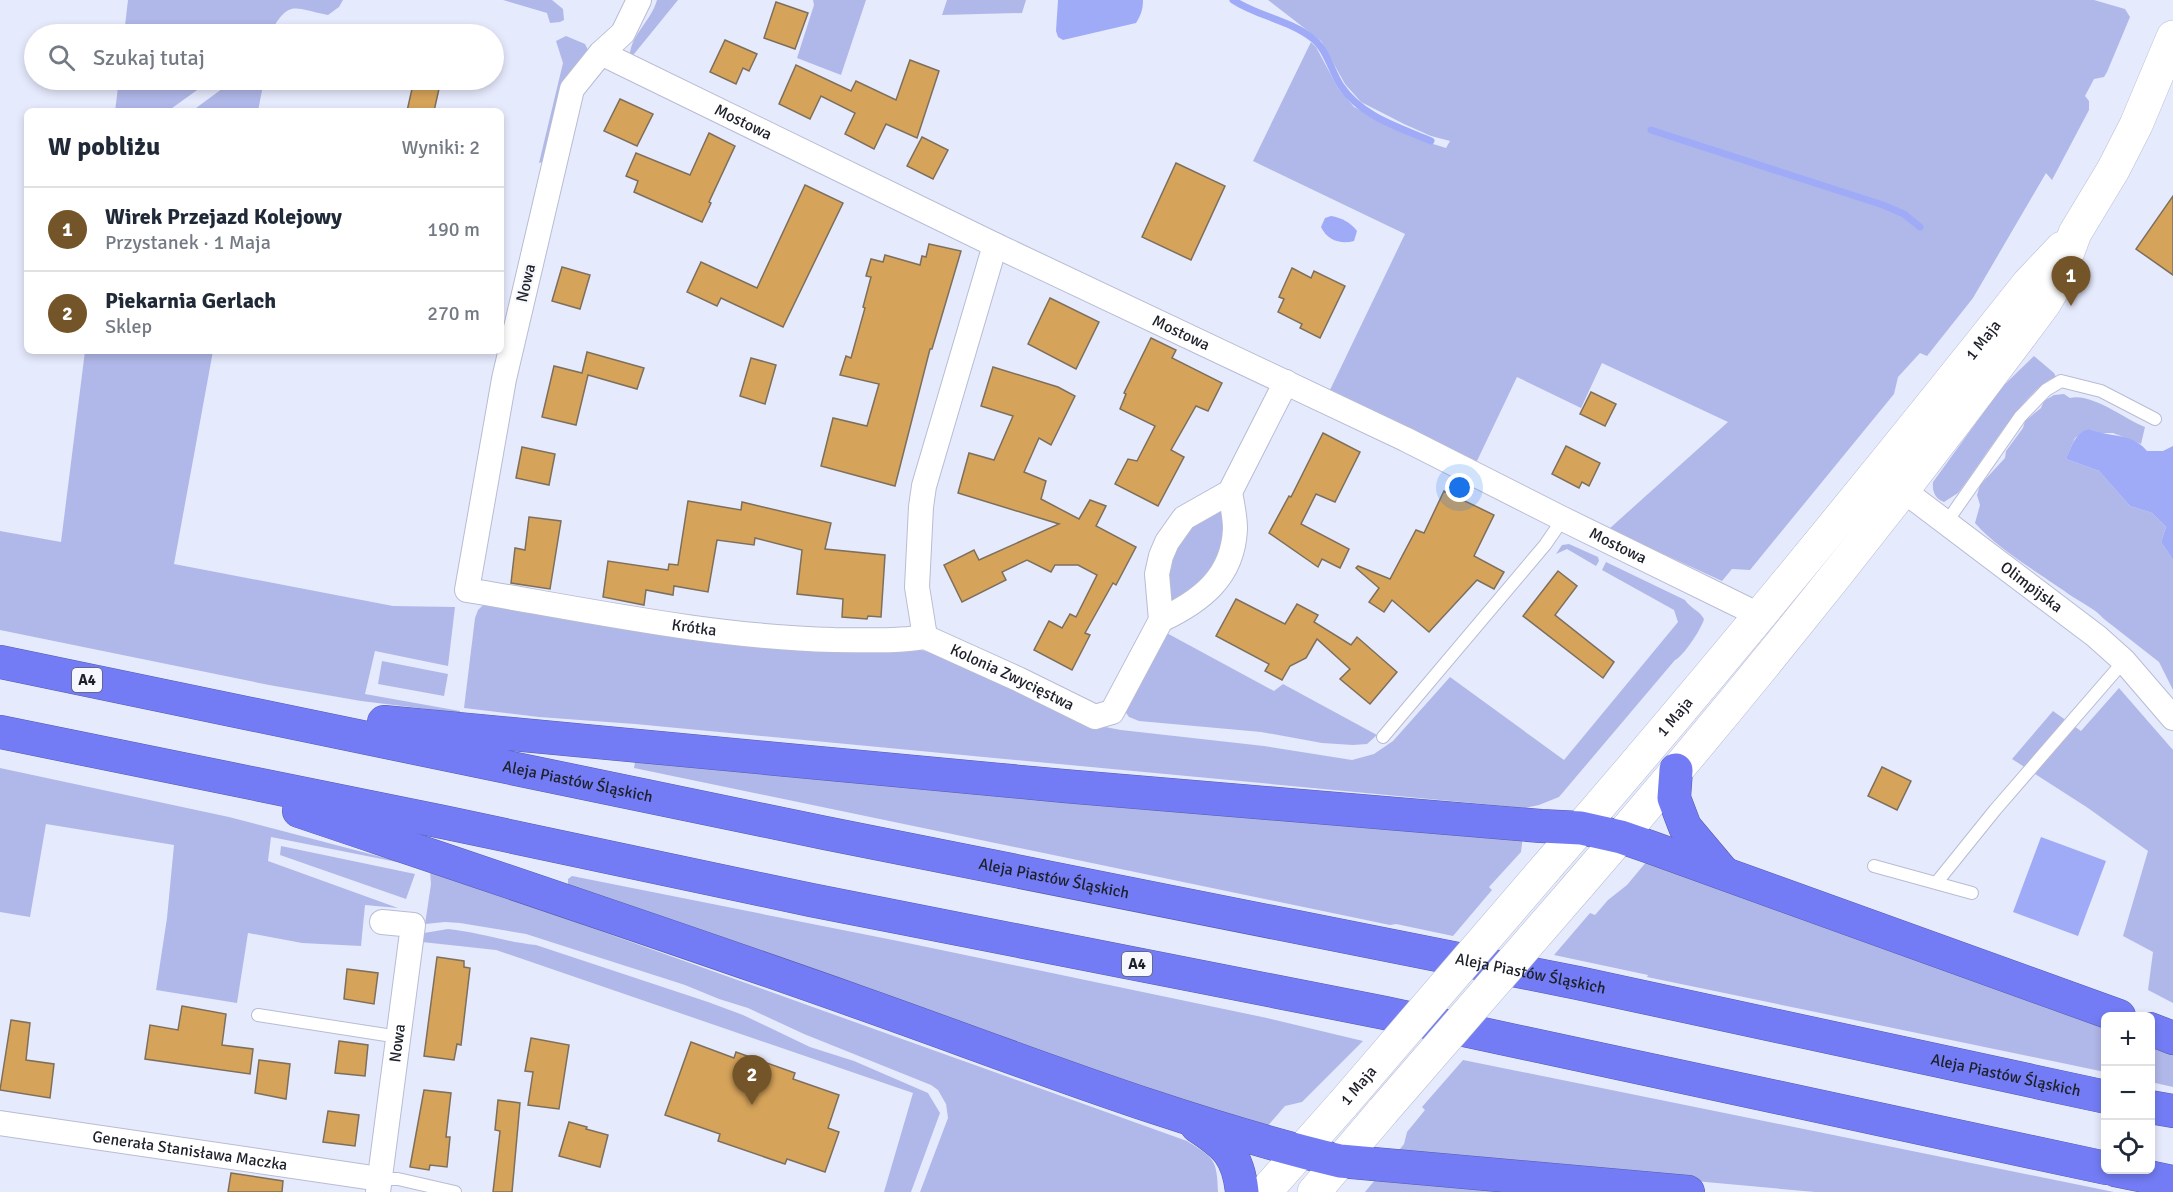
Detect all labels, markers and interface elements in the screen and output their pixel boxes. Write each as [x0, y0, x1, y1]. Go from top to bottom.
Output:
search box [24, 24, 504, 90]
icon: search [45, 41, 78, 74]
text: Szukaj tutaj [93, 44, 205, 71]
street label: Mostowa [711, 100, 775, 145]
text: W pobliżu [48, 131, 160, 163]
text: Wyniki: 2 [401, 135, 480, 160]
text: Wirek Przejazd Kolejowy [105, 203, 342, 230]
text: 1 [62, 217, 73, 242]
text: 190 m [427, 217, 480, 242]
text: Przystanek · 1 Maja [105, 230, 271, 255]
pin: 1 [2052, 256, 2090, 306]
street label: Nowa [512, 262, 540, 304]
text: Piekarnia Gerlach [105, 287, 276, 314]
text: 2 [62, 301, 73, 326]
text: 270 m [427, 301, 480, 326]
street label: Mostowa [1149, 311, 1213, 355]
text: Sklep [105, 314, 152, 339]
street label: 1 Maja [1961, 316, 2005, 364]
your location [1445, 473, 1474, 502]
street label: Mostowa [1586, 523, 1650, 568]
street label: Olimpijska [1996, 557, 2066, 617]
street label: Krótka [670, 615, 718, 641]
street label: Kolonia Zwycięstwa [947, 640, 1077, 715]
road number: A4 [72, 668, 102, 692]
street label: 1 Maja [1653, 693, 1697, 741]
street label: Aleja Piastów Śląskich [501, 756, 655, 807]
street label: Aleja Piastów Śląskich [977, 854, 1131, 903]
street label: Aleja Piastów Śląskich [1454, 949, 1608, 999]
road number: A4 [1122, 952, 1152, 976]
map controls [2101, 1012, 2155, 1174]
button: + [2101, 1012, 2155, 1066]
street label: Nowa [385, 1023, 410, 1064]
street label: Aleja Piastów Śląskich [1929, 1049, 2083, 1101]
pin: 2 [732, 1056, 771, 1105]
street label: 1 Maja [1336, 1062, 1381, 1110]
button: − [2101, 1066, 2155, 1120]
button: locate [2101, 1120, 2155, 1174]
street label: Generała Stanisława Maczka [91, 1127, 289, 1175]

